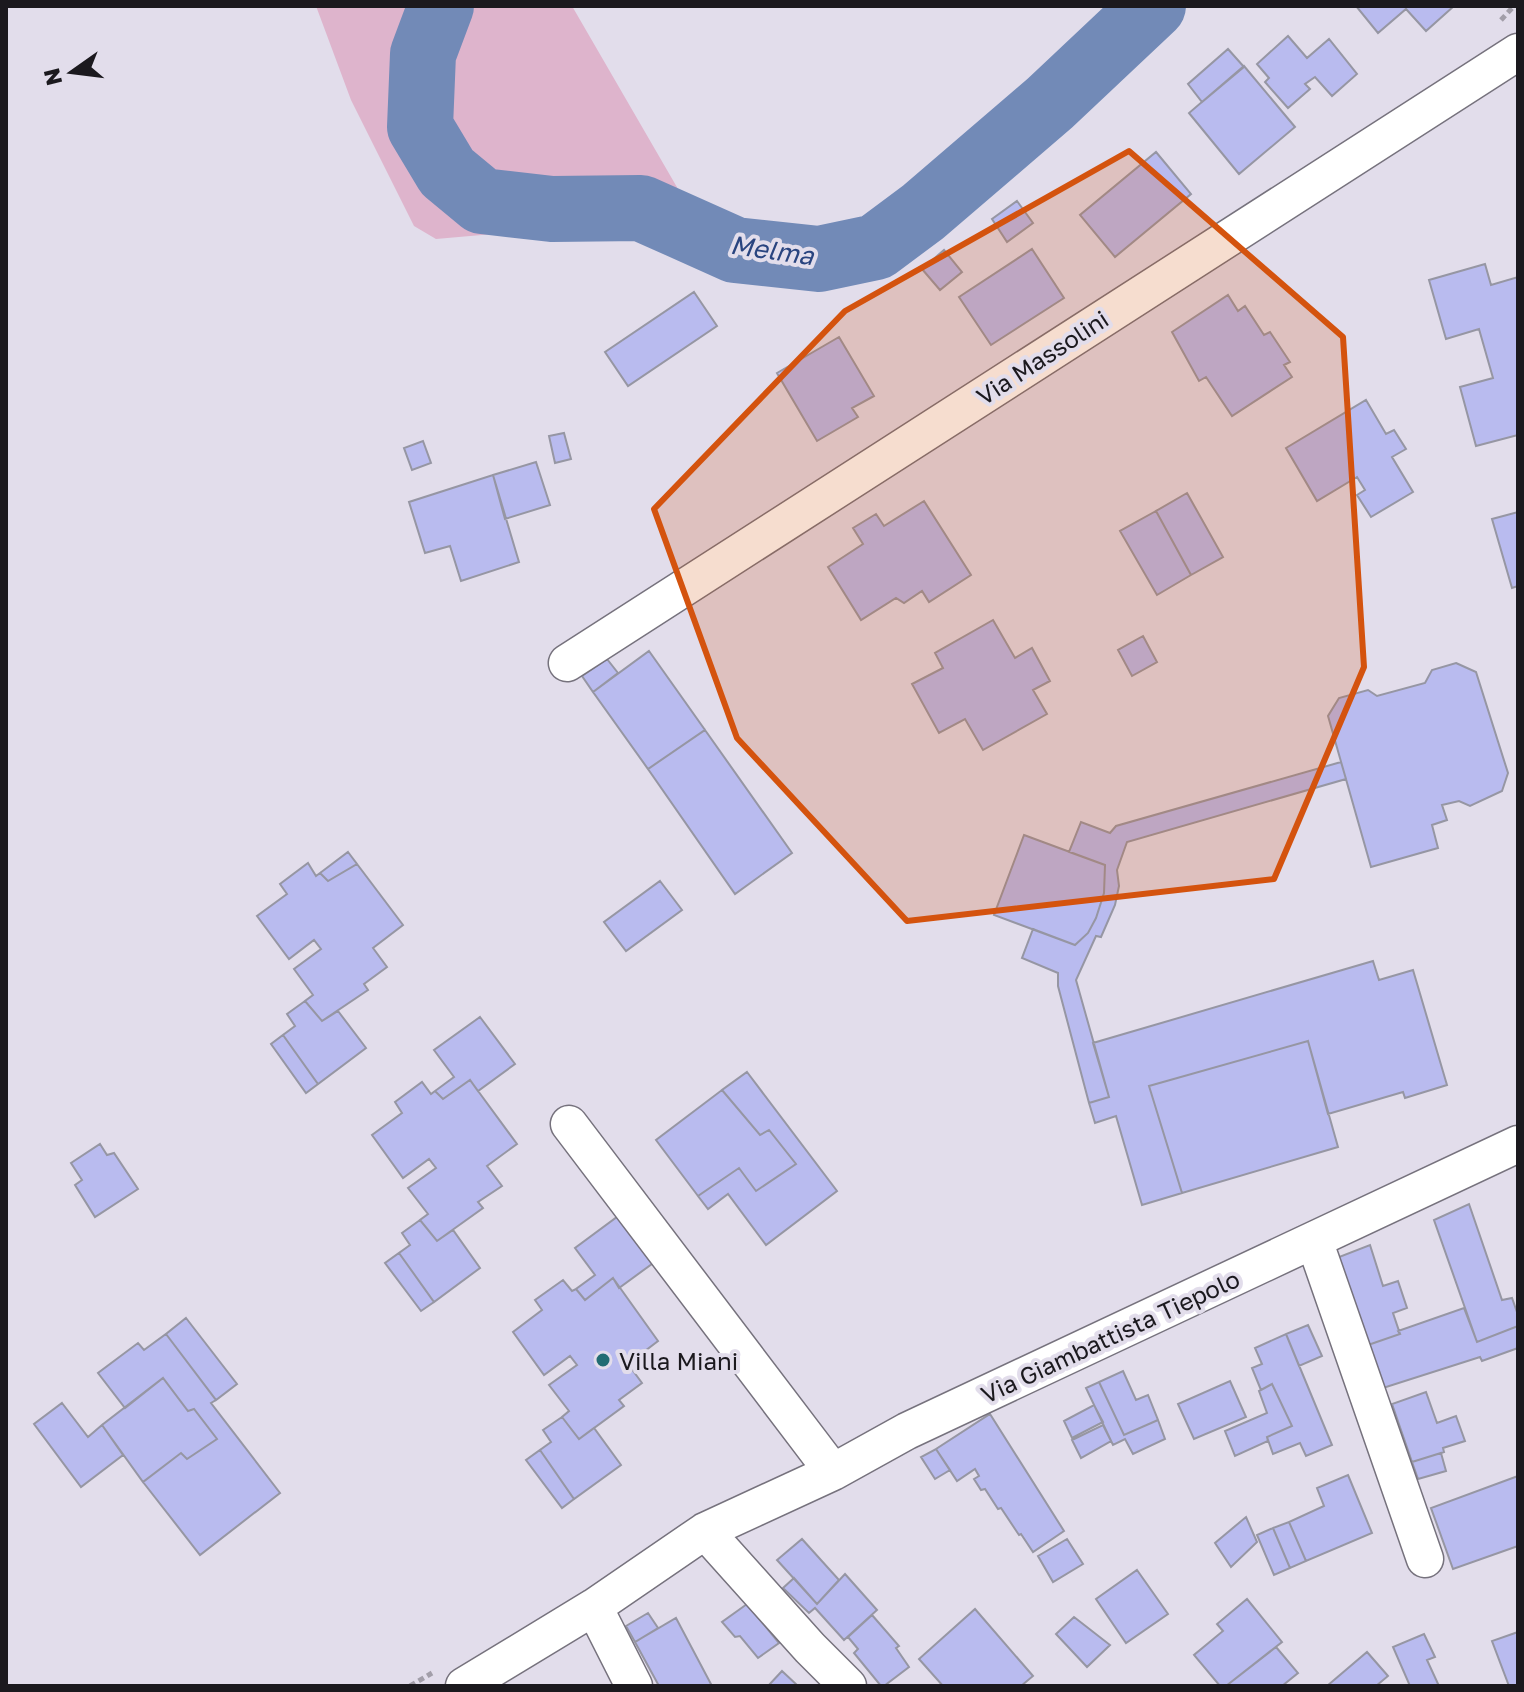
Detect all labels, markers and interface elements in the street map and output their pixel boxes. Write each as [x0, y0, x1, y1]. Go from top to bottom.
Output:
north arrow [32, 32, 112, 112]
text: N [37, 66, 67, 88]
water label: Melma [729, 229, 817, 271]
street label: Via Massolini [971, 304, 1113, 410]
street label: Via Giambattista Tiepolo [976, 1263, 1244, 1409]
place label: Villa Miani [619, 1346, 738, 1375]
marker: Villa Miani [594, 1351, 612, 1369]

